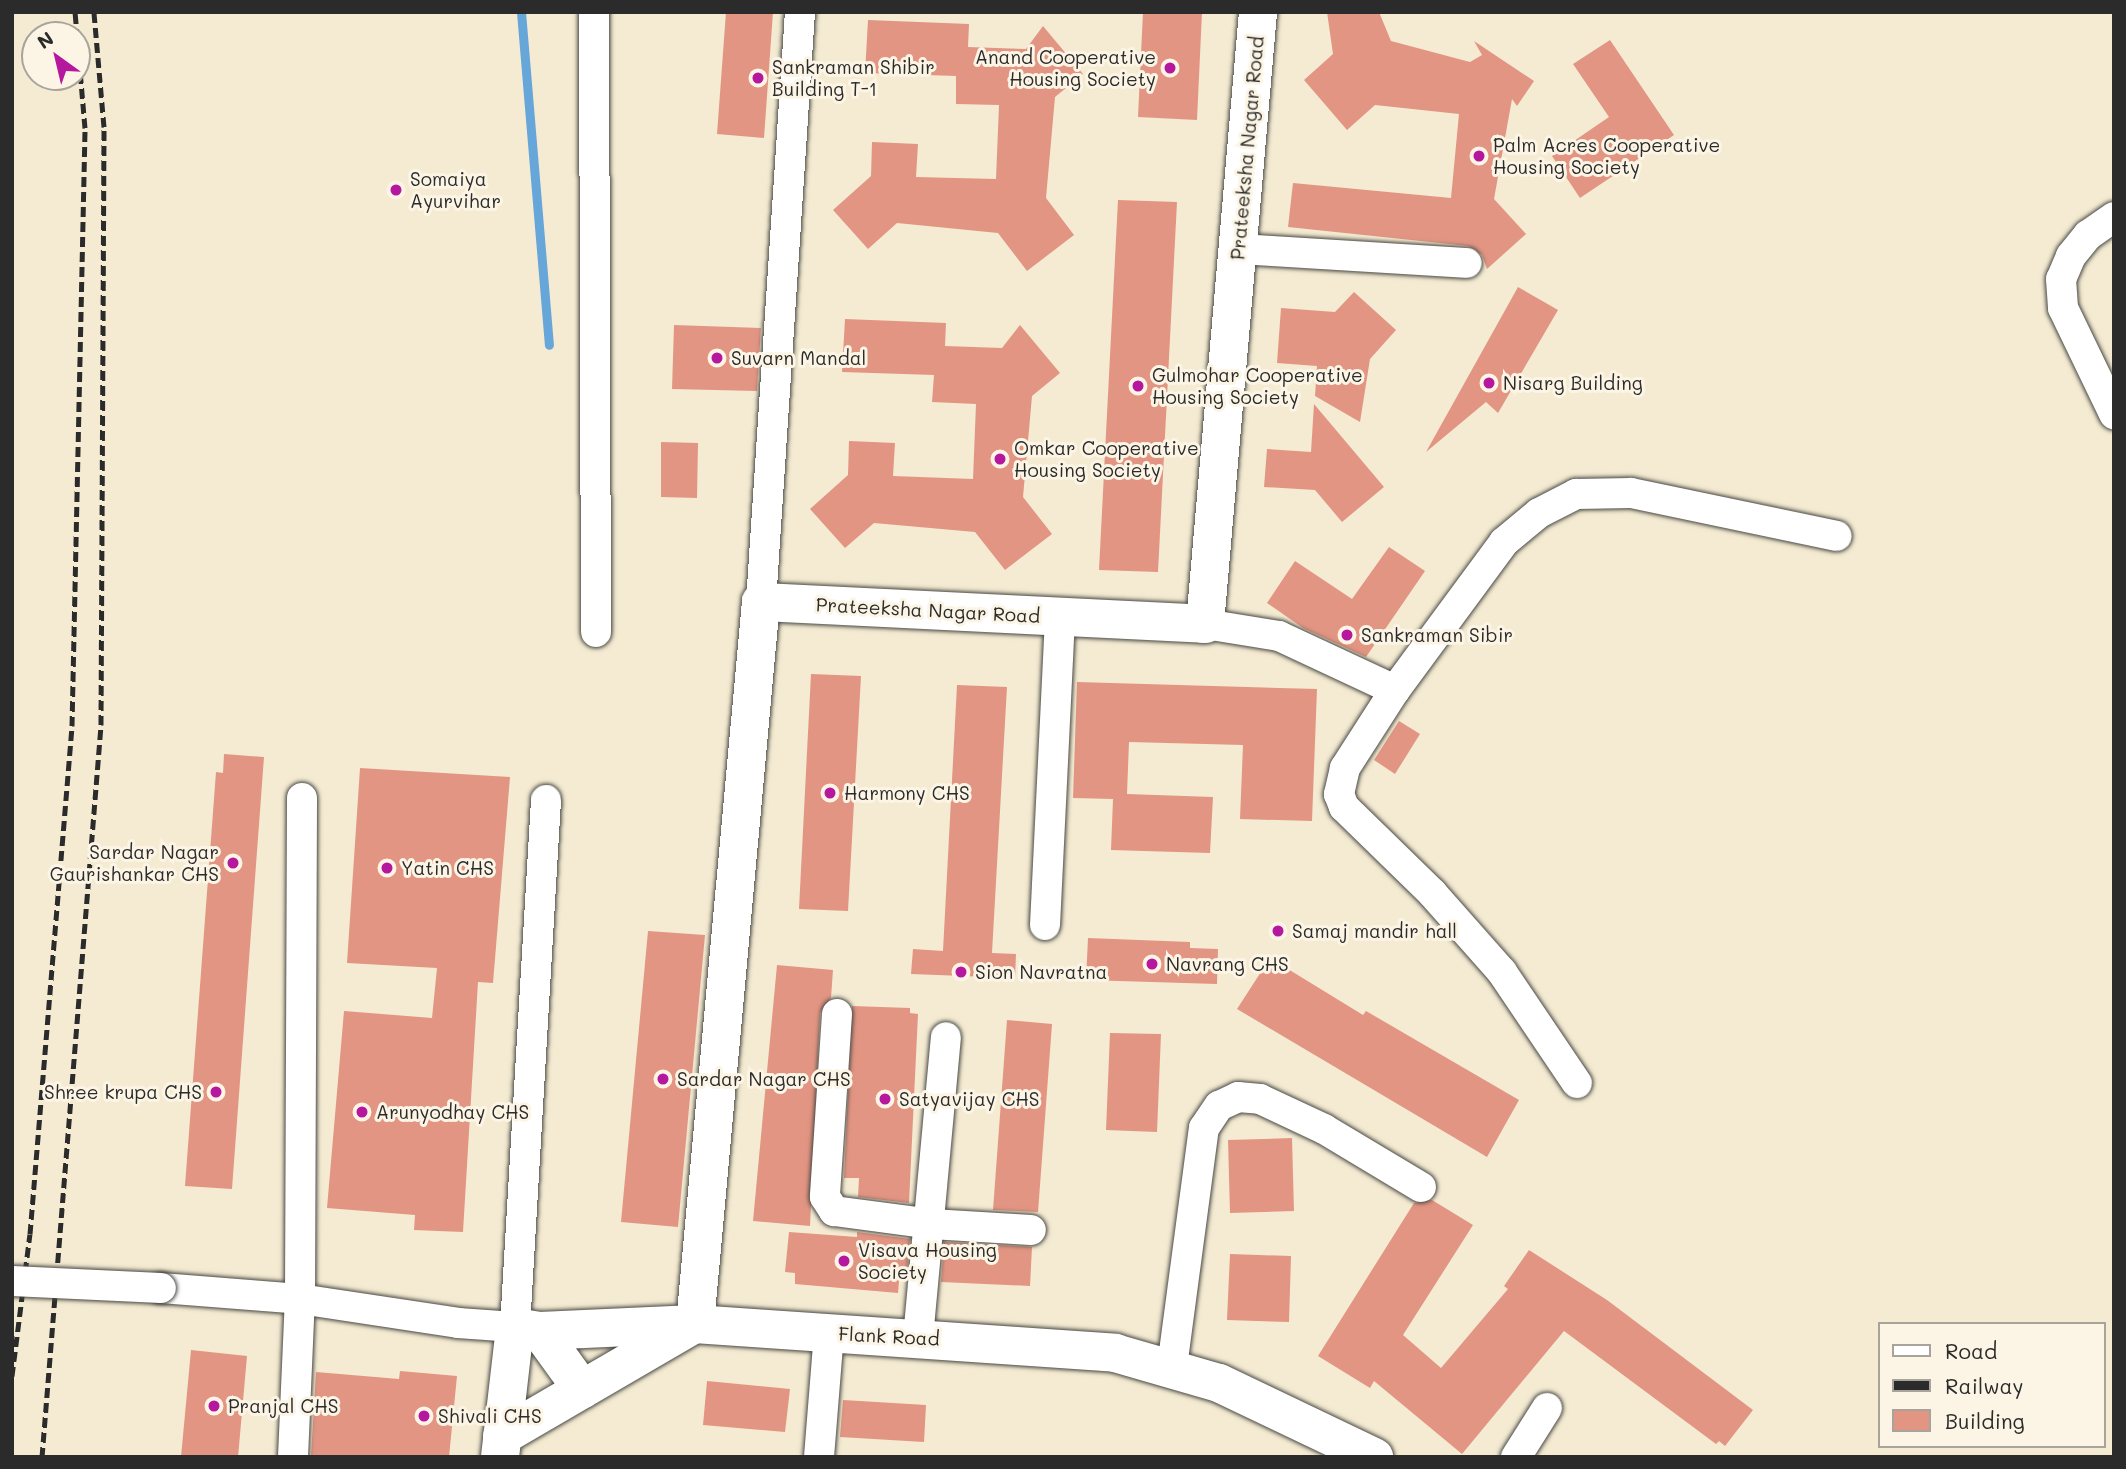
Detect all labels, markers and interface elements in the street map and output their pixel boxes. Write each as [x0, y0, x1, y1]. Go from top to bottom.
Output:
north arrow [21, 21, 91, 91]
text: N [32, 25, 58, 54]
street label: Prateeksha Nagar Road [1226, 35, 1268, 261]
place label: Anand Cooperative Housing Society [975, 46, 1156, 90]
place label: Sankraman Shibir Building T-1 [772, 56, 935, 100]
marker: Anand Cooperative Housing Society [1162, 60, 1178, 76]
marker: Sankraman Shibir Building T-1 [750, 70, 766, 86]
place label: Palm Acres Cooperative Housing Society [1493, 134, 1720, 178]
marker: Palm Acres Cooperative Housing Society [1471, 148, 1487, 164]
place label: Somaiya Ayurvihar [410, 168, 501, 212]
marker: Somaiya Ayurvihar [388, 182, 404, 198]
place label: Suvarn Mandal [731, 347, 866, 369]
marker: Suvarn Mandal [709, 350, 725, 366]
place label: Gulmohar Cooperative Housing Society [1152, 364, 1363, 408]
place label: Nisarg Building [1503, 372, 1643, 394]
marker: Nisarg Building [1481, 375, 1497, 391]
marker: Gulmohar Cooperative Housing Society [1130, 378, 1146, 394]
place label: Omkar Cooperative Housing Society [1014, 437, 1199, 481]
marker: Omkar Cooperative Housing Society [992, 451, 1008, 467]
street label: Prateeksha Nagar Road [815, 593, 1041, 627]
place label: Sankraman Sibir [1361, 624, 1513, 646]
marker: Sankraman Sibir [1339, 627, 1355, 643]
place label: Harmony CHS [844, 782, 970, 804]
marker: Harmony CHS [822, 785, 838, 801]
place label: Sardar Nagar Gaurishankar CHS [50, 841, 219, 885]
marker: Sardar Nagar Gaurishankar CHS [225, 855, 241, 871]
place label: Yatin CHS [401, 857, 494, 879]
marker: Yatin CHS [379, 860, 395, 876]
place label: Samaj mandir hall [1292, 920, 1457, 942]
marker: Samaj mandir hall [1270, 923, 1286, 939]
place label: Navrang CHS [1166, 953, 1289, 975]
marker: Navrang CHS [1144, 956, 1160, 972]
place label: Sion Navratna [975, 961, 1107, 983]
marker: Sion Navratna [953, 964, 969, 980]
place label: Sardar Nagar CHS [677, 1068, 851, 1090]
marker: Sardar Nagar CHS [655, 1071, 671, 1087]
place label: Shree krupa CHS [44, 1081, 202, 1103]
marker: Shree krupa CHS [208, 1084, 224, 1100]
place label: Satyavijay CHS [899, 1088, 1040, 1110]
marker: Satyavijay CHS [877, 1091, 893, 1107]
place label: Arunyodhay CHS [376, 1101, 529, 1123]
marker: Arunyodhay CHS [354, 1104, 370, 1120]
place label: Visava Housing Society [858, 1239, 997, 1283]
marker: Visava Housing Society [836, 1253, 852, 1269]
street label: Flank Road [838, 1322, 940, 1350]
legend [1878, 1322, 2105, 1448]
text: Road [1945, 1337, 1997, 1364]
text: Railway [1945, 1372, 2024, 1399]
place label: Pranjal CHS [228, 1395, 338, 1417]
marker: Pranjal CHS [206, 1398, 222, 1414]
place label: Shivali CHS [438, 1405, 542, 1427]
text: Building [1945, 1407, 2025, 1434]
marker: Shivali CHS [416, 1408, 432, 1424]

